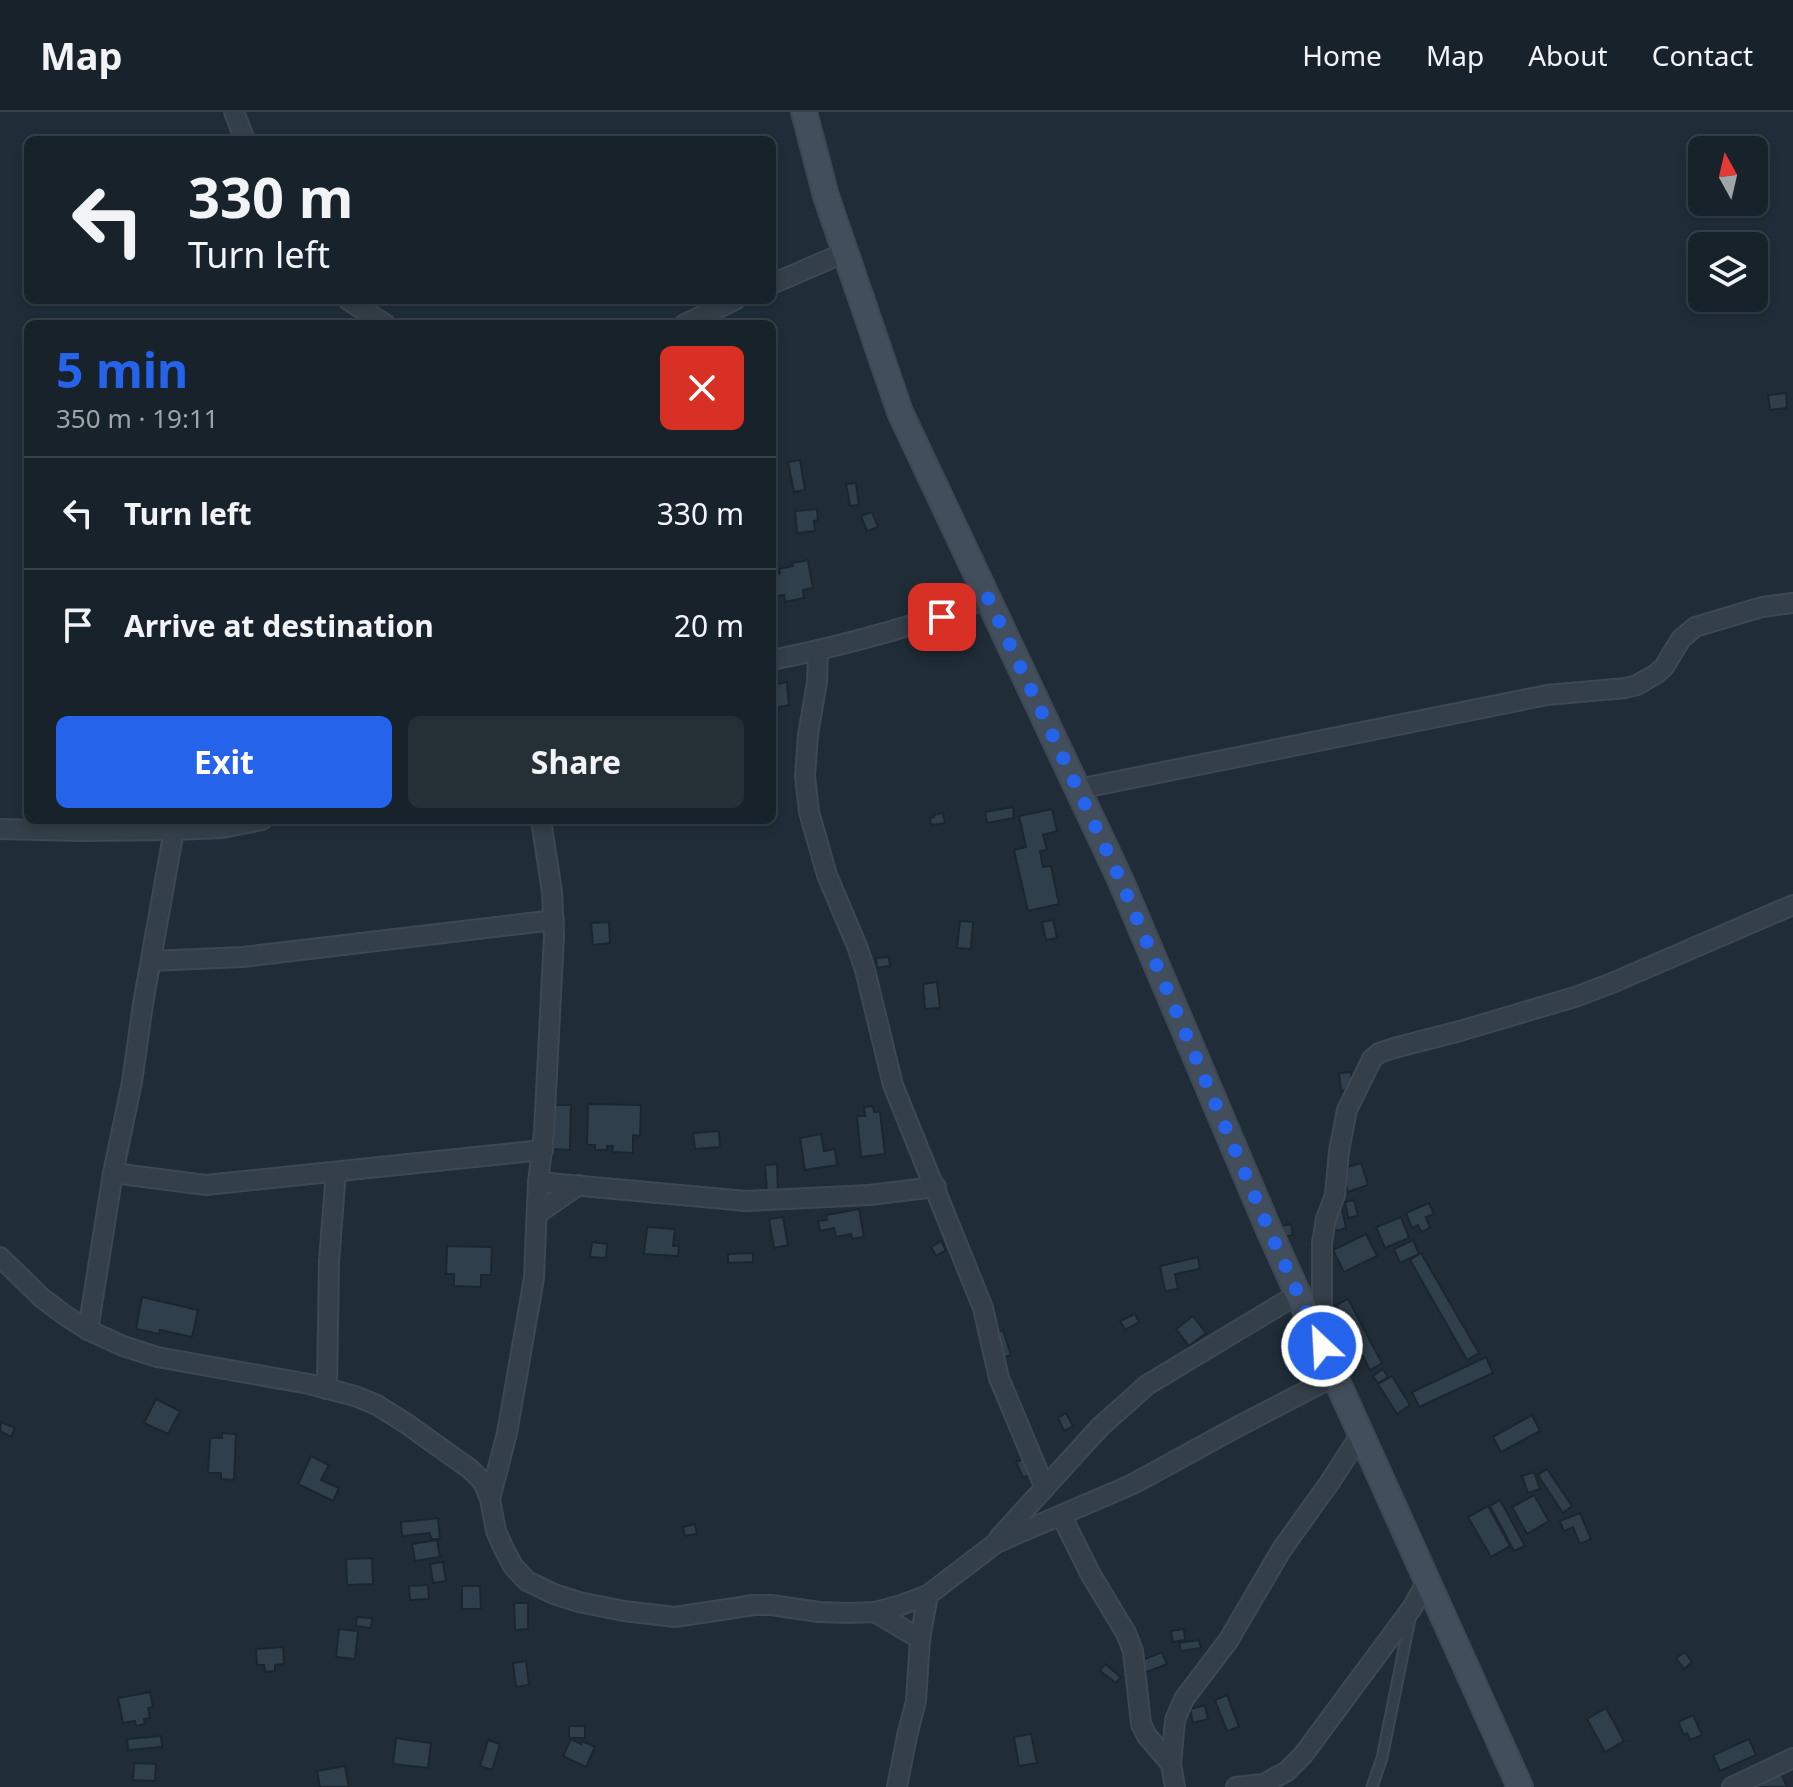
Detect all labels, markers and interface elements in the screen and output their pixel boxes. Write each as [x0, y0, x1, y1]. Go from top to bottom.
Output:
text: Map [40, 29, 123, 81]
text: Home [1302, 36, 1382, 74]
text: Map [1426, 36, 1484, 74]
text: About [1528, 36, 1608, 74]
text: Contact [1652, 36, 1753, 74]
north arrow [1688, 136, 1768, 216]
map controls [1688, 136, 1768, 312]
text: 330 m [188, 158, 353, 234]
icon: left [56, 168, 160, 272]
text: Turn left [188, 230, 330, 279]
button: layers [1688, 232, 1768, 312]
text: 5 min [56, 337, 188, 402]
button: close [660, 346, 744, 430]
text: 350 m · 19:11 [56, 400, 219, 436]
icon: left [56, 491, 100, 535]
text: Turn left [124, 493, 252, 534]
text: 330 m [657, 493, 744, 534]
pin [908, 583, 976, 651]
icon: arrive [920, 595, 964, 639]
icon: arrive [56, 603, 100, 647]
text: Arrive at destination [124, 605, 434, 646]
text: 20 m [674, 605, 744, 646]
button: Exit [56, 716, 392, 808]
button: Share [408, 716, 744, 808]
position arrow [1280, 1304, 1364, 1388]

